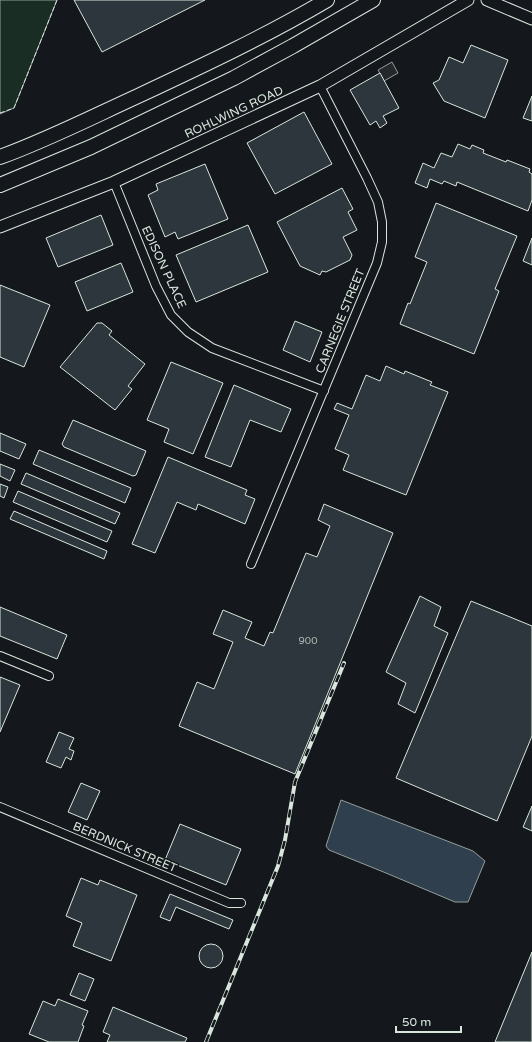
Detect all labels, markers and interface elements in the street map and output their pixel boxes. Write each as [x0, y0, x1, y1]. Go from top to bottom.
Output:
street label: ROHLWING ROAD [182, 83, 286, 141]
street label: EDISON PLACE [139, 223, 189, 311]
street label: CARNEGIE STREET [313, 266, 368, 375]
house number: 900 [299, 635, 317, 647]
street label: BERDNICK STREET [71, 819, 180, 875]
scale bar [396, 1008, 461, 1034]
text: 50 m [402, 1015, 431, 1029]

